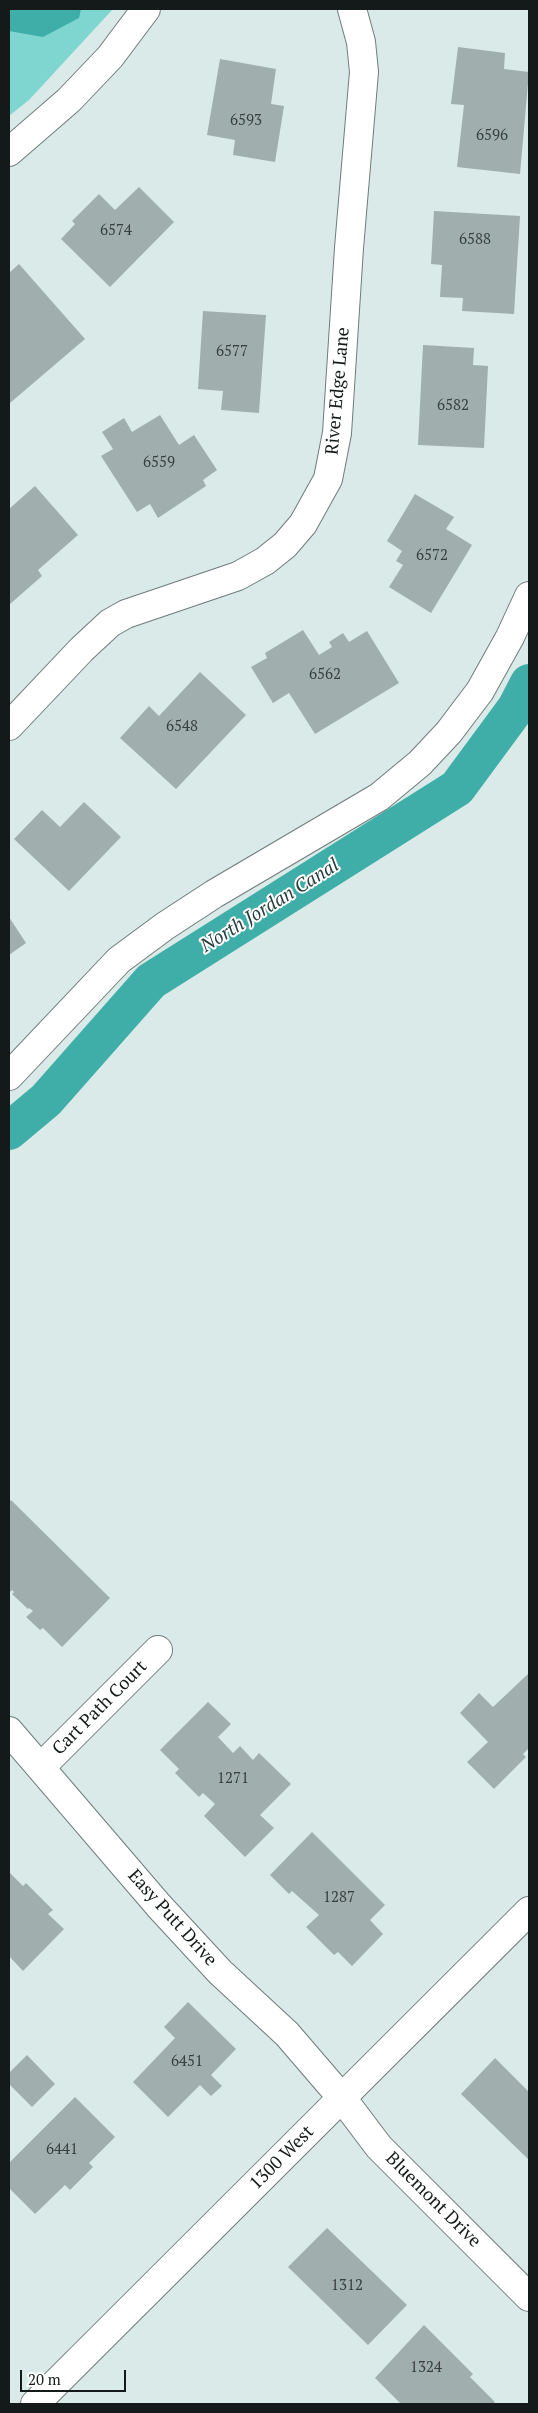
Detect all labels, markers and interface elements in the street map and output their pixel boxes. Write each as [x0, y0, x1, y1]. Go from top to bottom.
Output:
house number: 6593 [230, 112, 262, 130]
house number: 6596 [476, 127, 508, 145]
house number: 6574 [100, 222, 132, 240]
house number: 6588 [459, 231, 491, 249]
street label: River Edge Lane [322, 326, 354, 456]
house number: 6577 [216, 343, 248, 361]
house number: 6582 [437, 397, 469, 415]
house number: 6559 [143, 454, 175, 472]
house number: 6572 [416, 547, 448, 565]
house number: 6562 [309, 666, 341, 684]
house number: 6548 [166, 718, 198, 736]
water label: North Jordan Canal [197, 854, 343, 958]
street label: Cart Path Court [48, 1656, 152, 1760]
house number: 1271 [217, 1770, 249, 1788]
street label: Easy Putt Drive [123, 1865, 221, 1971]
house number: 1287 [323, 1889, 355, 1907]
house number: 6451 [171, 2053, 203, 2071]
street label: 1300 West [245, 2121, 319, 2195]
house number: 6441 [46, 2141, 78, 2159]
street label: Bluemont Drive [381, 2148, 485, 2252]
house number: 1312 [331, 2277, 363, 2295]
house number: 1324 [410, 2359, 442, 2377]
scale bar [22, 2360, 129, 2392]
text: 20 m [28, 2369, 61, 2389]

